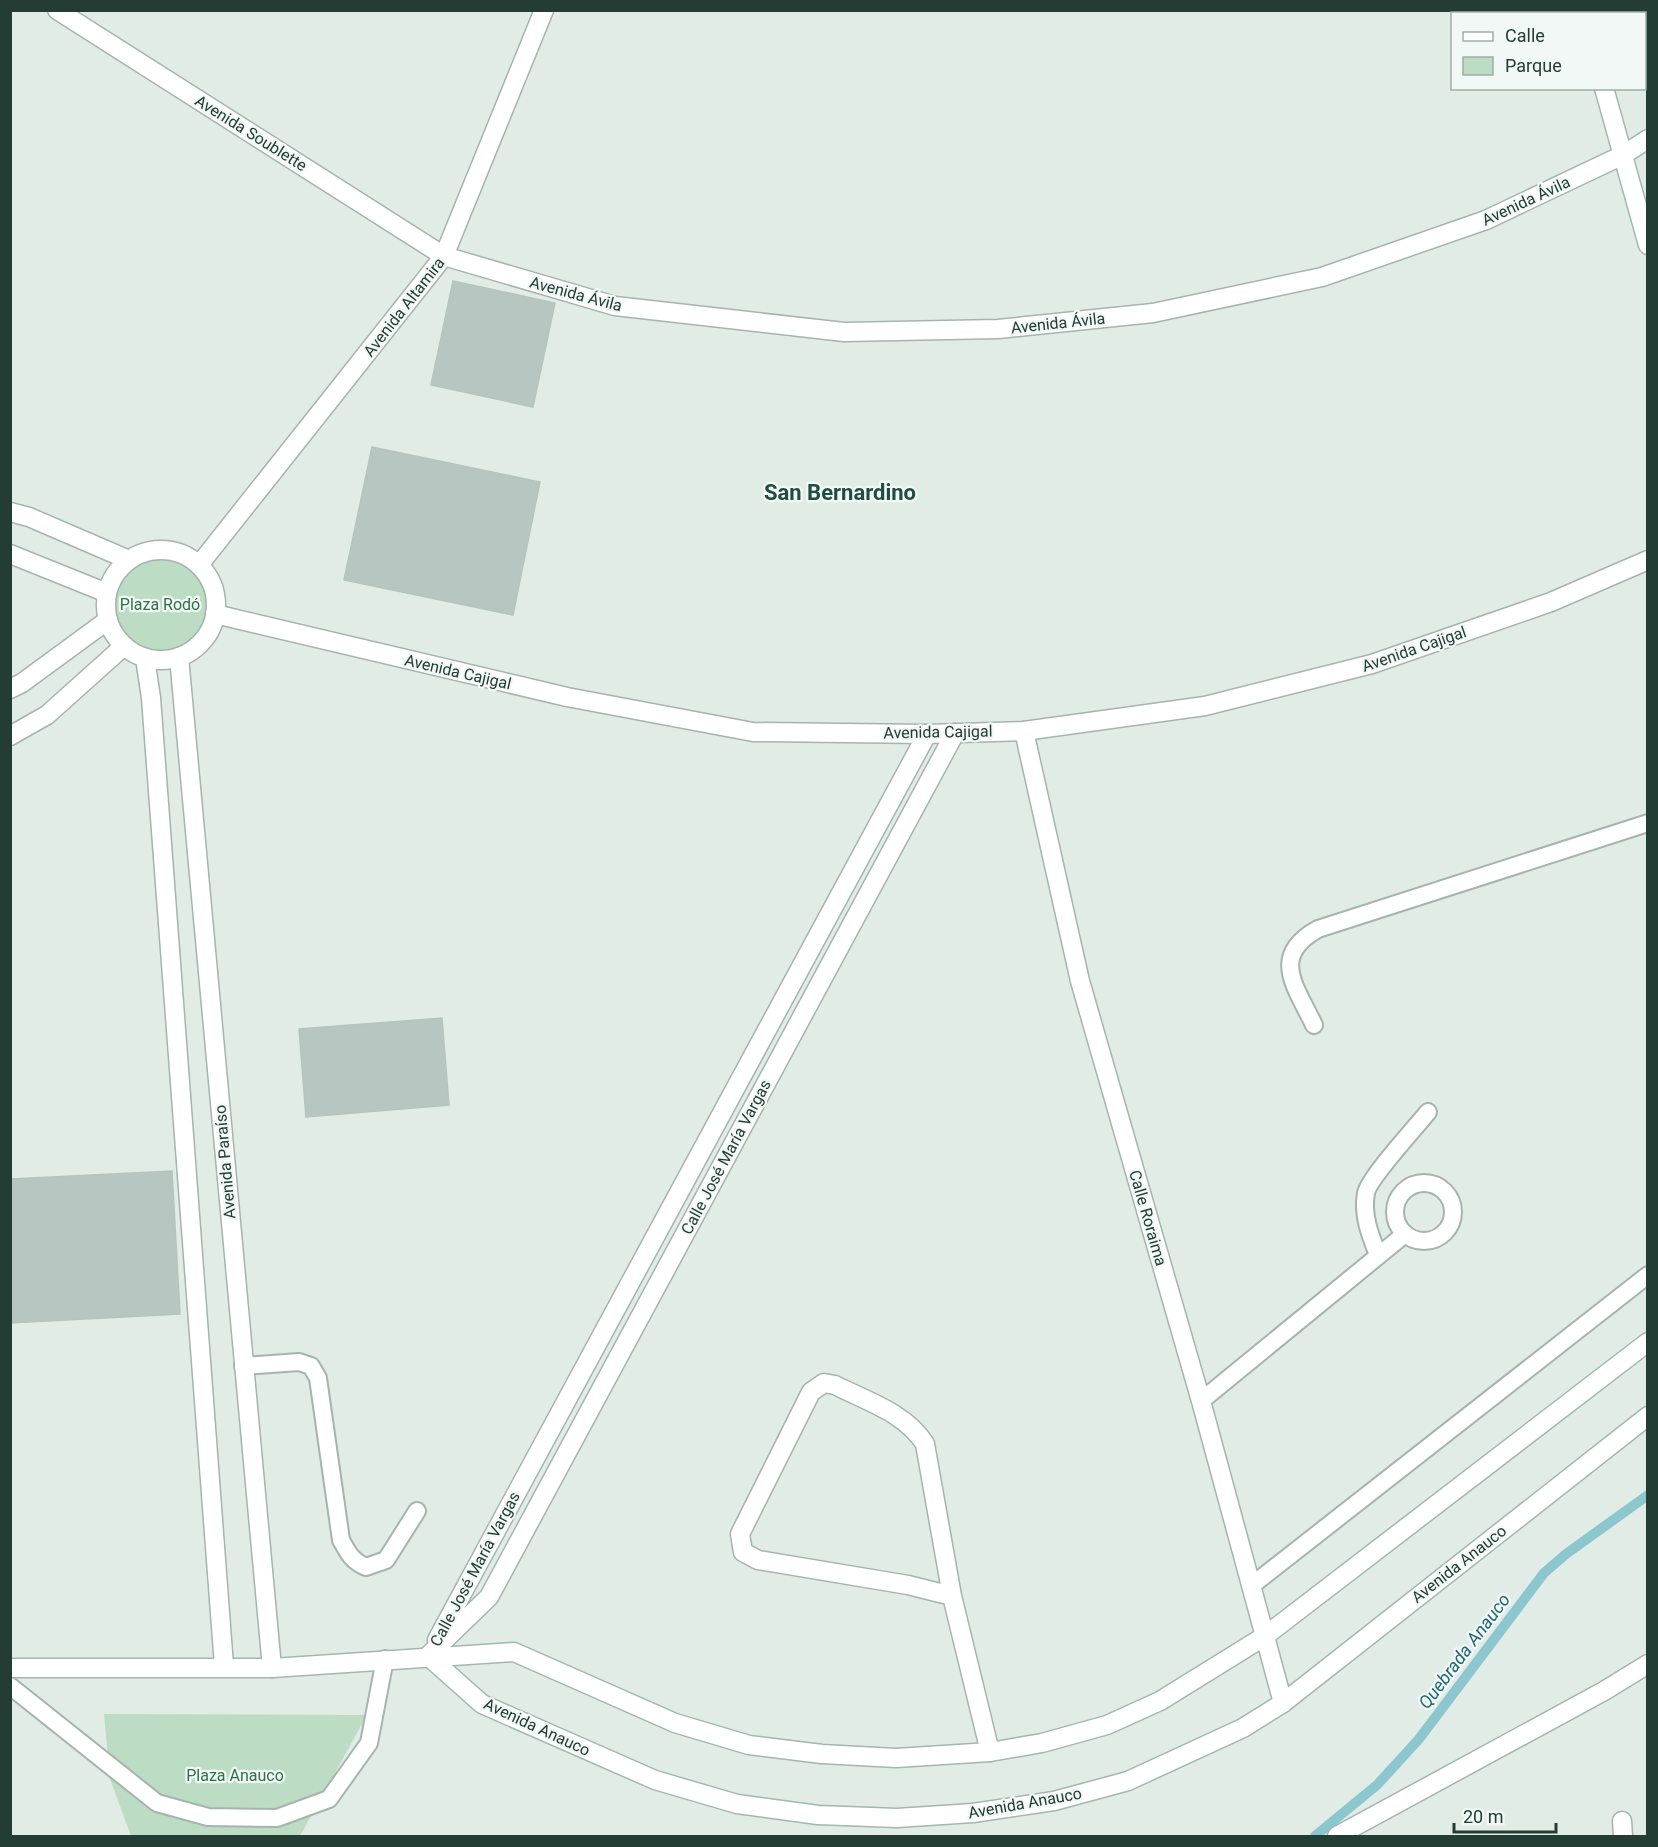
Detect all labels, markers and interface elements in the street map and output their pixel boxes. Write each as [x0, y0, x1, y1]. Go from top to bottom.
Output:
legend [1451, 12, 1646, 90]
text: Calle [1505, 25, 1545, 46]
text: Parque [1505, 55, 1562, 76]
street label: Avenida Soublette [192, 91, 310, 175]
street label: Avenida Ávila [1479, 172, 1573, 230]
street label: Avenida Altamira [359, 254, 449, 360]
street label: Avenida Ávila [528, 273, 624, 315]
street label: Avenida Ávila [1010, 309, 1106, 337]
district label: San Bernardino [764, 480, 916, 505]
park label: Plaza Rodó [120, 595, 200, 614]
street label: Avenida Cajigal [1359, 622, 1469, 676]
street label: Avenida Cajigal [403, 650, 513, 694]
street label: Avenida Cajigal [883, 722, 993, 742]
street label: Calle José María Vargas [677, 1076, 775, 1238]
street label: Avenida Paraíso [211, 1104, 239, 1220]
street label: Calle Roraima [1125, 1168, 1171, 1268]
street label: Calle José María Vargas [426, 1488, 524, 1650]
street label: Avenida Anauco [1408, 1521, 1510, 1607]
water label: Quebrada Anauco [1414, 1589, 1514, 1713]
street label: Avenida Anauco [481, 1694, 593, 1760]
park label: Plaza Anauco [186, 1766, 284, 1785]
street label: Avenida Anauco [967, 1784, 1083, 1822]
scale bar [1454, 1796, 1556, 1834]
text: 20 m [1463, 1806, 1503, 1827]

